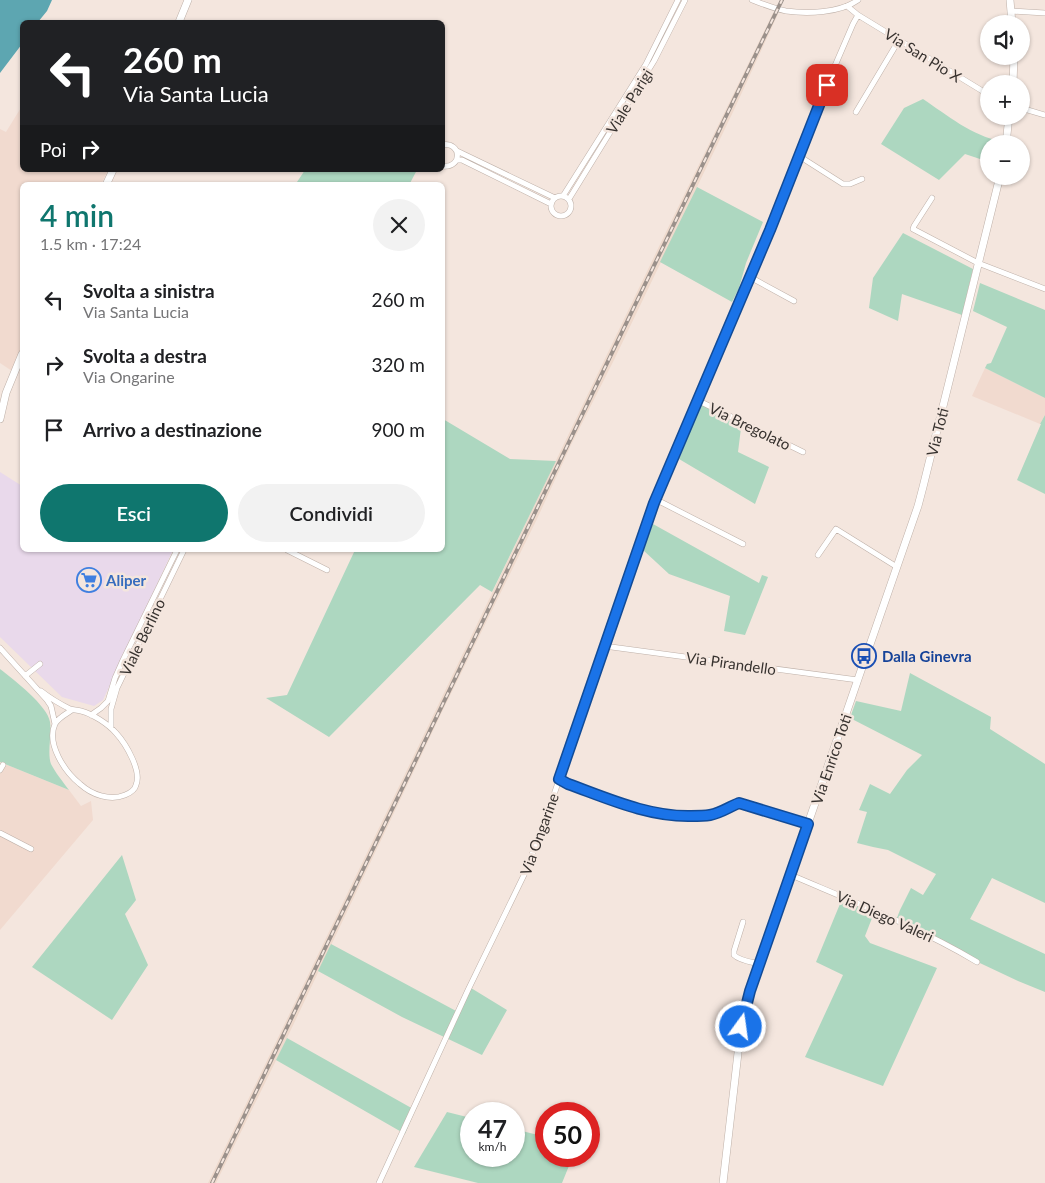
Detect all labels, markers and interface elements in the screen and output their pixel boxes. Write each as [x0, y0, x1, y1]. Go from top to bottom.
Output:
map controls [980, 15, 1030, 185]
button: sound [980, 15, 1030, 65]
street label: Via San Pio X [881, 24, 965, 86]
text: 260 m [123, 38, 222, 80]
icon: left [40, 40, 105, 105]
pin [806, 64, 848, 106]
street label: Viale Parigi [602, 65, 656, 137]
icon: arrive [813, 71, 841, 99]
button: + [980, 75, 1030, 125]
text: Via Santa Lucia [123, 80, 269, 107]
icon: right [76, 135, 104, 163]
button: − [980, 135, 1030, 185]
text: Poi [40, 138, 66, 161]
text: 4 min [40, 197, 114, 233]
button: close [373, 199, 425, 251]
text: 1.5 km · 17:24 [40, 234, 141, 253]
text: Svolta a sinistra [83, 279, 215, 302]
icon: left [40, 286, 68, 314]
text: 260 m [371, 288, 425, 311]
text: Via Santa Lucia [83, 302, 189, 321]
text: Svolta a destra [83, 344, 207, 367]
icon: right [40, 351, 68, 379]
text: 320 m [371, 353, 425, 376]
text: Via Ongarine [83, 367, 175, 386]
street label: Via Bregolato [706, 398, 794, 454]
street label: Via Toti [922, 406, 952, 458]
icon: arrive [40, 416, 68, 444]
text: Arrivo a destinazione [83, 418, 262, 441]
text: 900 m [371, 418, 425, 441]
button: Esci [40, 484, 228, 542]
button: Condividi [238, 484, 425, 542]
supermarket icon: Aliper [76, 567, 102, 593]
place label: Aliper [105, 571, 146, 589]
street label: Viale Berlino [116, 596, 168, 678]
bus stop icon: Dalla Ginevra [851, 643, 877, 669]
place label: Dalla Ginevra [882, 647, 972, 665]
street label: Via Pirandello [685, 648, 777, 678]
street label: Via Enrico Toti [807, 711, 855, 807]
street label: Via Ongarine [516, 790, 562, 877]
street label: Via Diego Valeri [834, 887, 936, 945]
position arrow [714, 1000, 766, 1052]
speed limit sign: 50 [535, 1102, 600, 1167]
text: 47 [478, 1113, 507, 1143]
text: km/h [478, 1139, 507, 1154]

